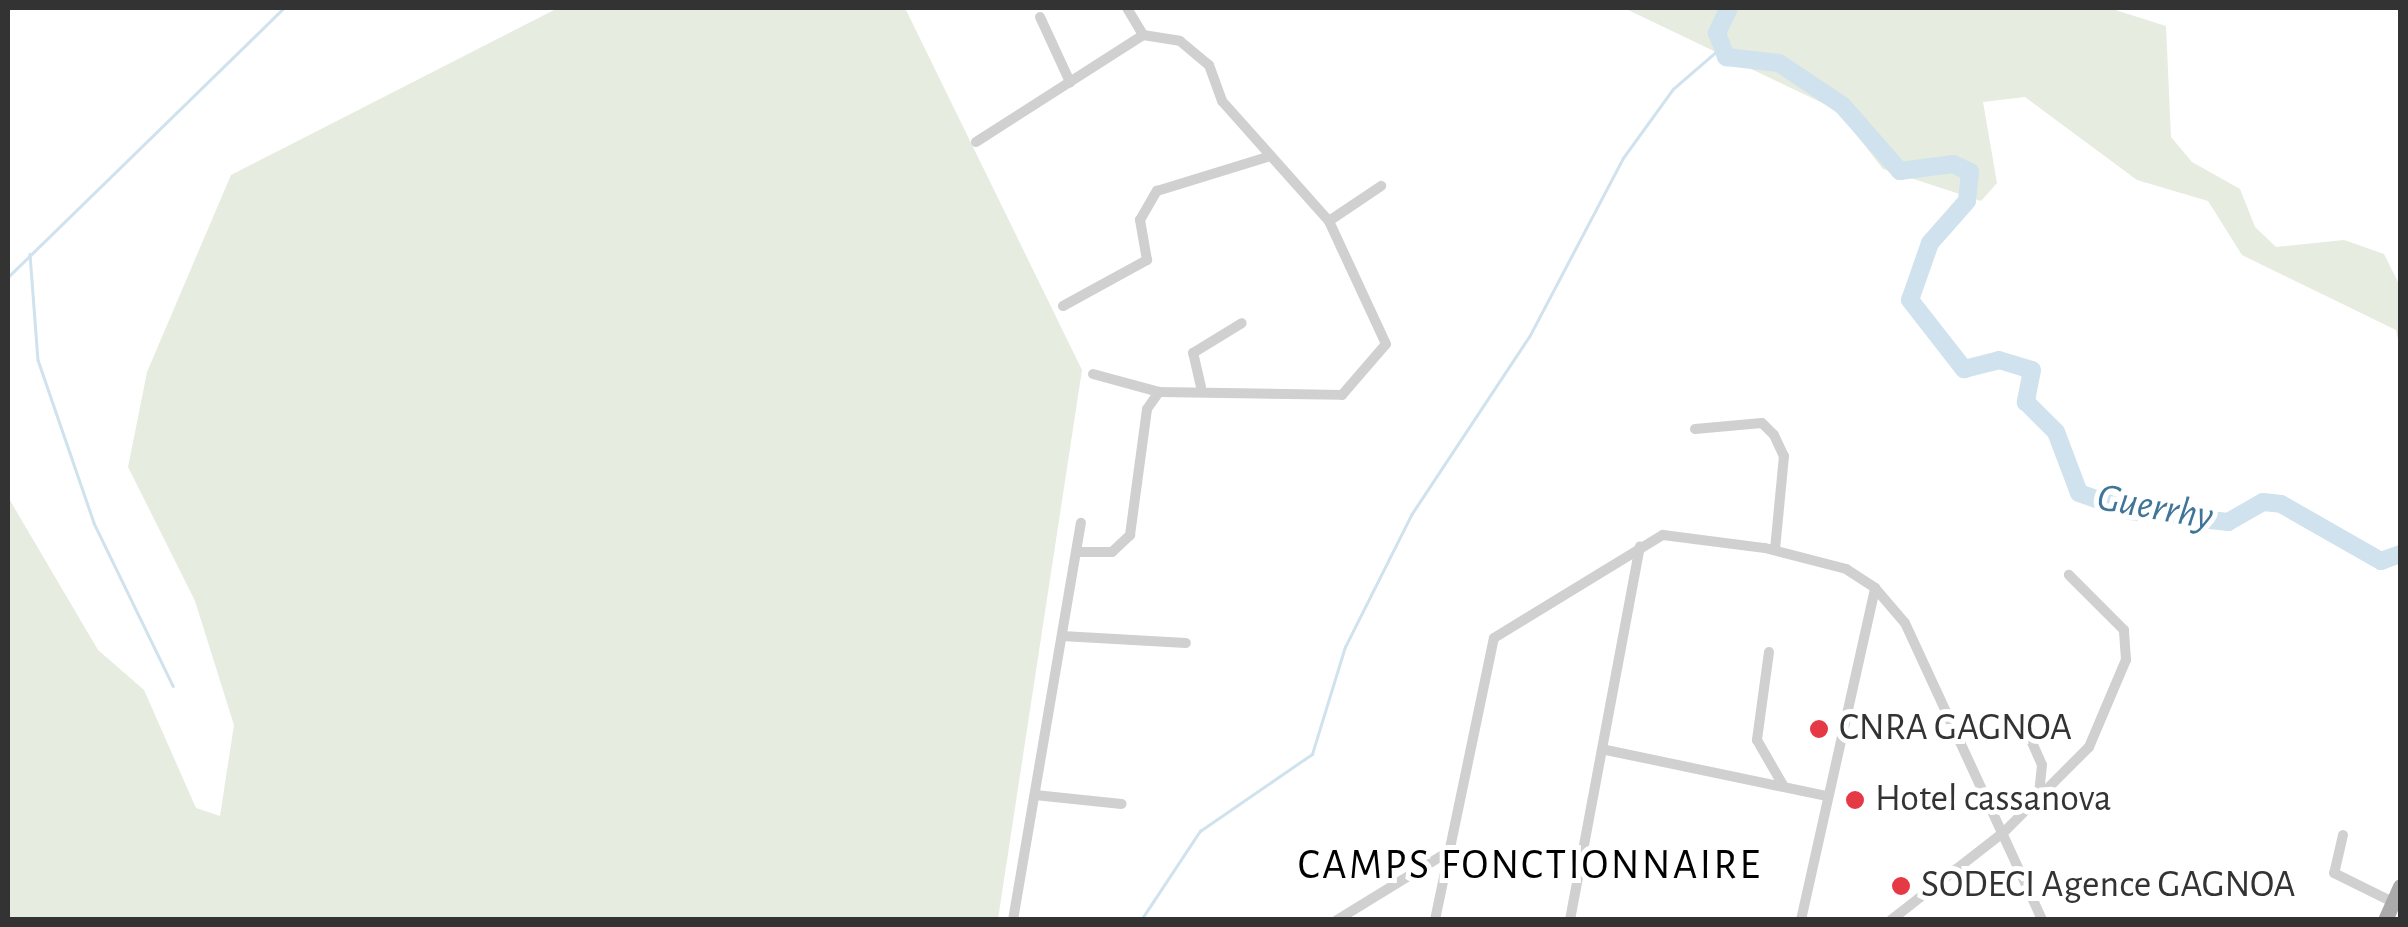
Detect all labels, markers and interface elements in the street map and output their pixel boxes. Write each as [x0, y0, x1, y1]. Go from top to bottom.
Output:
water label: Guerrhy [2093, 473, 2217, 541]
place label: CNRA GAGNOA [1839, 706, 2072, 752]
marker: CNRA GAGNOA [1808, 718, 1830, 740]
place label: Hotel cassanova [1875, 777, 2112, 823]
marker: Hotel cassanova [1844, 789, 1866, 811]
district label: CAMPS FONCTIONNAIRE [1298, 840, 1762, 890]
place label: SODECI Agence GAGNOA [1921, 863, 2295, 909]
marker: SODECI Agence GAGNOA [1890, 875, 1912, 897]

